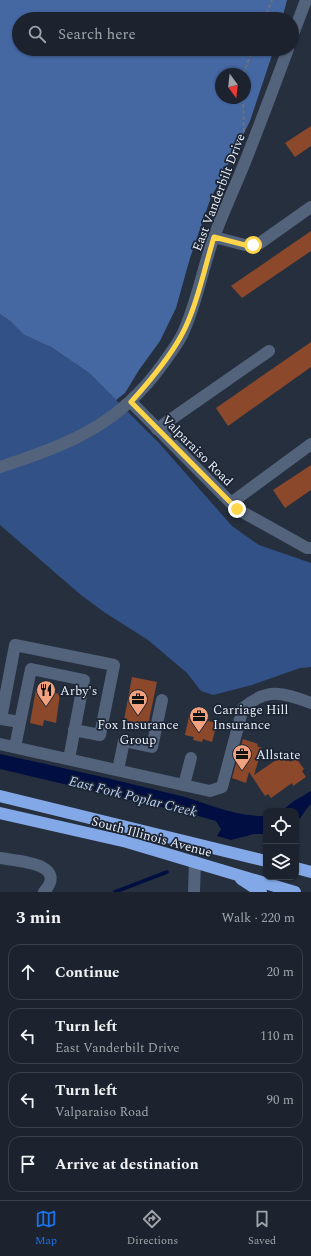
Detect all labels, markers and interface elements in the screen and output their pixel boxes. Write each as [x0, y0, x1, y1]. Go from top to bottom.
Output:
search box [12, 12, 299, 56]
icon: search [26, 23, 48, 45]
text: Search here [58, 23, 136, 46]
north arrow [215, 68, 251, 104]
street label: East Vanderbilt Drive [187, 131, 251, 254]
route start [244, 236, 262, 254]
street label: Valparaiso Road [157, 410, 238, 491]
route end [228, 500, 246, 518]
restaurant icon: Arby's [35, 679, 57, 707]
place label: Arby's [60, 681, 97, 701]
office icon: Fox Insurance Group [127, 688, 149, 716]
place label: Carriage Hill Insurance [213, 700, 288, 735]
office icon: Carriage Hill Insurance [188, 705, 210, 733]
place label: Fox Insurance Group [97, 715, 179, 750]
office icon: Allstate [231, 743, 253, 771]
place label: Allstate [256, 745, 301, 765]
water label: East Fork Poplar Creek [66, 770, 200, 823]
map controls [263, 808, 299, 880]
button: locate [263, 808, 299, 844]
street label: South Illinois Avenue [89, 811, 214, 863]
button: layers [263, 844, 299, 880]
text: 3 min [16, 905, 61, 931]
text: Walk · 220 m [221, 908, 295, 928]
icon: ahead [17, 961, 39, 983]
text: Continue [55, 961, 120, 984]
text: 20 m [267, 962, 294, 982]
text: Turn left [55, 1015, 117, 1038]
icon: left [17, 1025, 39, 1047]
text: 110 m [260, 1026, 294, 1046]
text: East Vanderbilt Drive [55, 1038, 180, 1058]
text: Turn left [55, 1079, 117, 1102]
icon: left [17, 1089, 39, 1111]
text: 90 m [267, 1090, 294, 1110]
text: Valparaiso Road [55, 1102, 149, 1122]
icon: arrive [17, 1153, 39, 1175]
text: Arrive at destination [55, 1153, 199, 1176]
tab: Map [35, 1208, 57, 1249]
tab: Directions [127, 1208, 178, 1249]
tab: Saved [248, 1208, 276, 1249]

